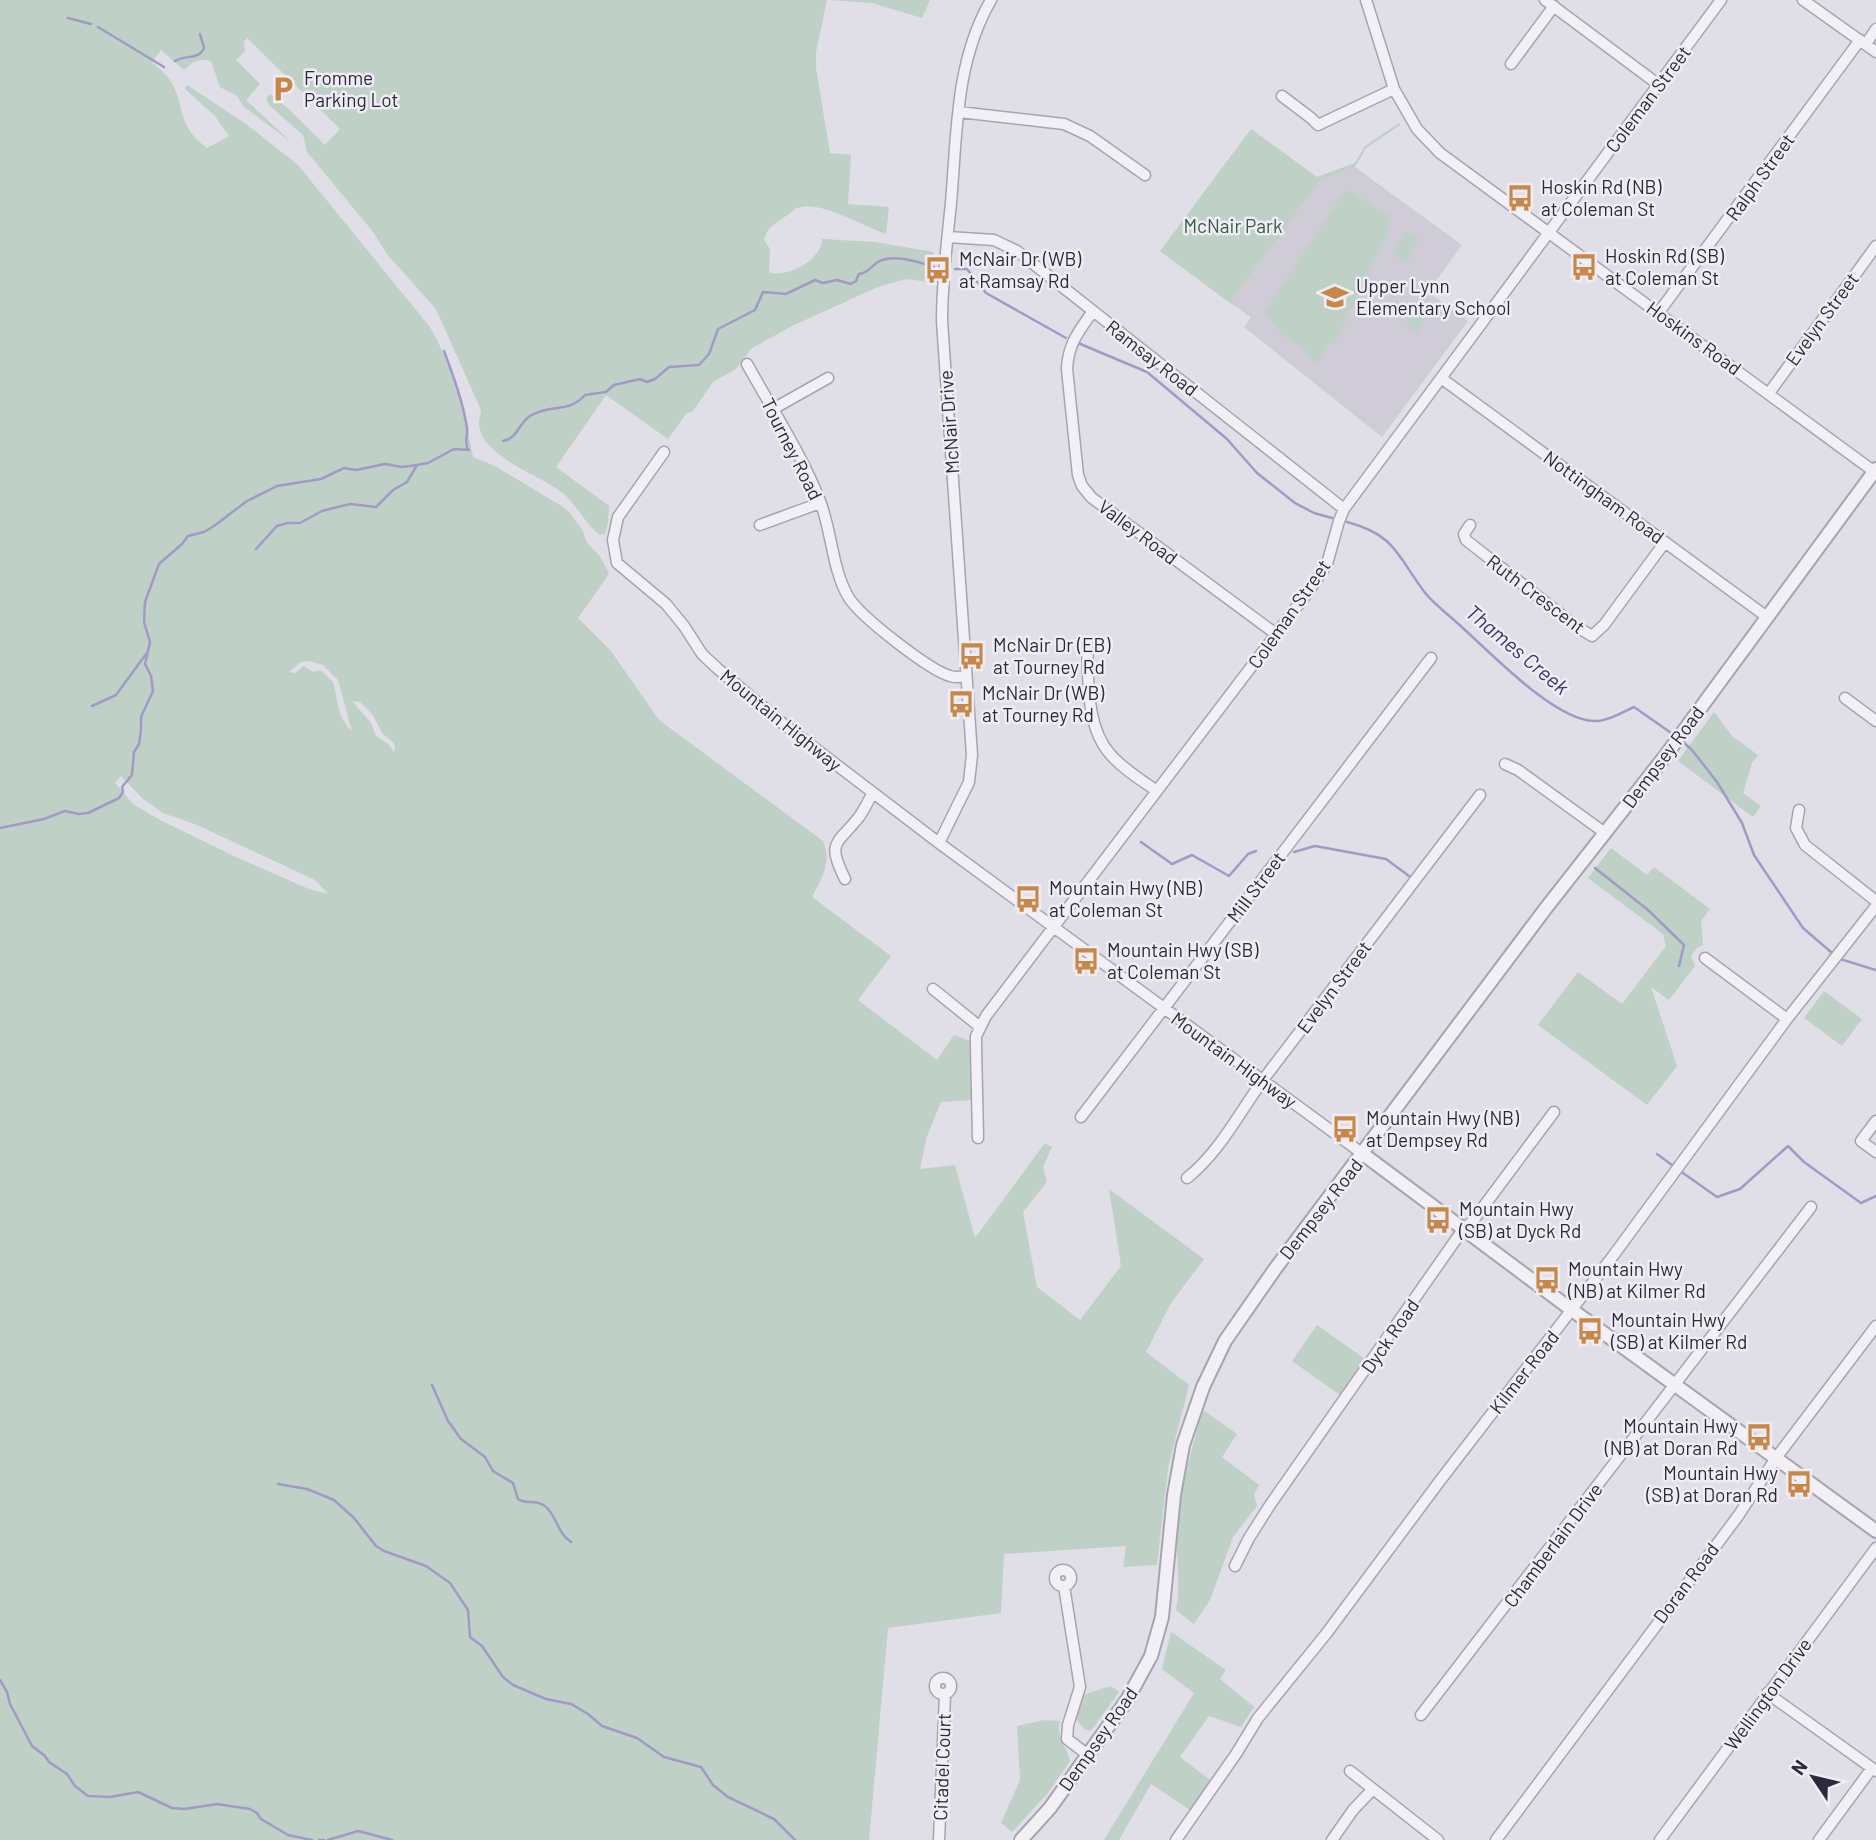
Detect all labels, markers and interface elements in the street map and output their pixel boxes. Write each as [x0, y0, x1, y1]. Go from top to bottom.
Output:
street label: Coleman Street [1600, 41, 1695, 157]
place label: Fromme Parking Lot [304, 66, 398, 111]
parking icon: Fromme Parking Lot [268, 74, 298, 104]
street label: Ralph Street [1720, 129, 1799, 225]
place label: Hoskin Rd (NB) at Coleman St [1541, 175, 1663, 220]
bus stop icon: Hoskin Rd (NB) at Coleman St [1505, 183, 1535, 213]
park label: McNair Park [1184, 214, 1282, 237]
place label: Hoskin Rd (SB) at Coleman St [1605, 244, 1725, 289]
place label: McNair Dr (WB) at Ramsay Rd [959, 247, 1082, 292]
bus stop icon: Hoskin Rd (SB) at Coleman St [1569, 252, 1599, 282]
bus stop icon: McNair Dr (WB) at Ramsay Rd [923, 255, 953, 285]
street label: Evelyn Street [1780, 268, 1863, 370]
place label: Upper Lynn Elementary School [1356, 274, 1511, 319]
school or university icon: Upper Lynn Elementary School [1320, 282, 1350, 312]
street label: Hoskins Road [1642, 296, 1746, 380]
street label: Ramsay Road [1102, 315, 1203, 401]
street label: McNair Drive [933, 369, 964, 475]
street label: Tourney Road [757, 394, 828, 504]
street label: Nottingham Road [1539, 445, 1669, 548]
street label: Valley Road [1094, 494, 1182, 569]
street label: Ruth Crescent [1483, 549, 1590, 638]
street label: Coleman Street [1243, 555, 1335, 673]
water label: Thames Creek [1461, 599, 1575, 700]
place label: McNair Dr (EB) at Tourney Rd [993, 633, 1111, 678]
bus stop icon: McNair Dr (EB) at Tourney Rd [957, 641, 987, 671]
street label: Mountain Highway [716, 664, 847, 776]
place label: McNair Dr (WB) at Tourney Rd [982, 681, 1105, 726]
bus stop icon: McNair Dr (WB) at Tourney Rd [946, 689, 976, 719]
street label: Dempsey Road [1617, 701, 1708, 812]
street label: Mill Street [1221, 847, 1290, 927]
place label: Mountain Hwy (NB) at Coleman St [1049, 876, 1203, 921]
bus stop icon: Mountain Hwy (NB) at Coleman St [1013, 884, 1043, 914]
street label: Evelyn Street [1292, 936, 1376, 1037]
place label: Mountain Hwy (SB) at Coleman St [1107, 938, 1260, 983]
bus stop icon: Mountain Hwy (SB) at Coleman St [1071, 946, 1101, 976]
street label: Mountain Highway [1167, 1006, 1302, 1113]
place label: Mountain Hwy (NB) at Dempsey Rd [1366, 1106, 1520, 1151]
bus stop icon: Mountain Hwy (NB) at Dempsey Rd [1330, 1114, 1360, 1144]
street label: Dempsey Road [1274, 1154, 1367, 1264]
place label: Mountain Hwy (SB) at Dyck Rd [1458, 1197, 1581, 1242]
bus stop icon: Mountain Hwy (SB) at Dyck Rd [1423, 1205, 1453, 1235]
place label: Mountain Hwy (NB) at Kilmer Rd [1567, 1257, 1706, 1302]
bus stop icon: Mountain Hwy (NB) at Kilmer Rd [1532, 1265, 1562, 1295]
street label: Dyck Road [1356, 1294, 1423, 1377]
place label: Mountain Hwy (SB) at Kilmer Rd [1610, 1308, 1747, 1353]
bus stop icon: Mountain Hwy (SB) at Kilmer Rd [1575, 1316, 1605, 1346]
street label: Kilmer Road [1484, 1326, 1563, 1418]
place label: Mountain Hwy (NB) at Doran Rd [1604, 1414, 1738, 1459]
bus stop icon: Mountain Hwy (NB) at Doran Rd [1744, 1422, 1774, 1452]
place label: Mountain Hwy (SB) at Doran Rd [1645, 1461, 1778, 1506]
bus stop icon: Mountain Hwy (SB) at Doran Rd [1784, 1469, 1814, 1499]
street label: Chamberlain Drive [1498, 1478, 1607, 1611]
street label: Doran Road [1648, 1538, 1723, 1627]
street label: Wellington Drive [1719, 1633, 1816, 1754]
street label: Dempsey Road [1053, 1682, 1142, 1795]
street label: Citadel Court [928, 1713, 955, 1821]
north arrow [1778, 1742, 1848, 1812]
text: N [1786, 1755, 1812, 1779]

